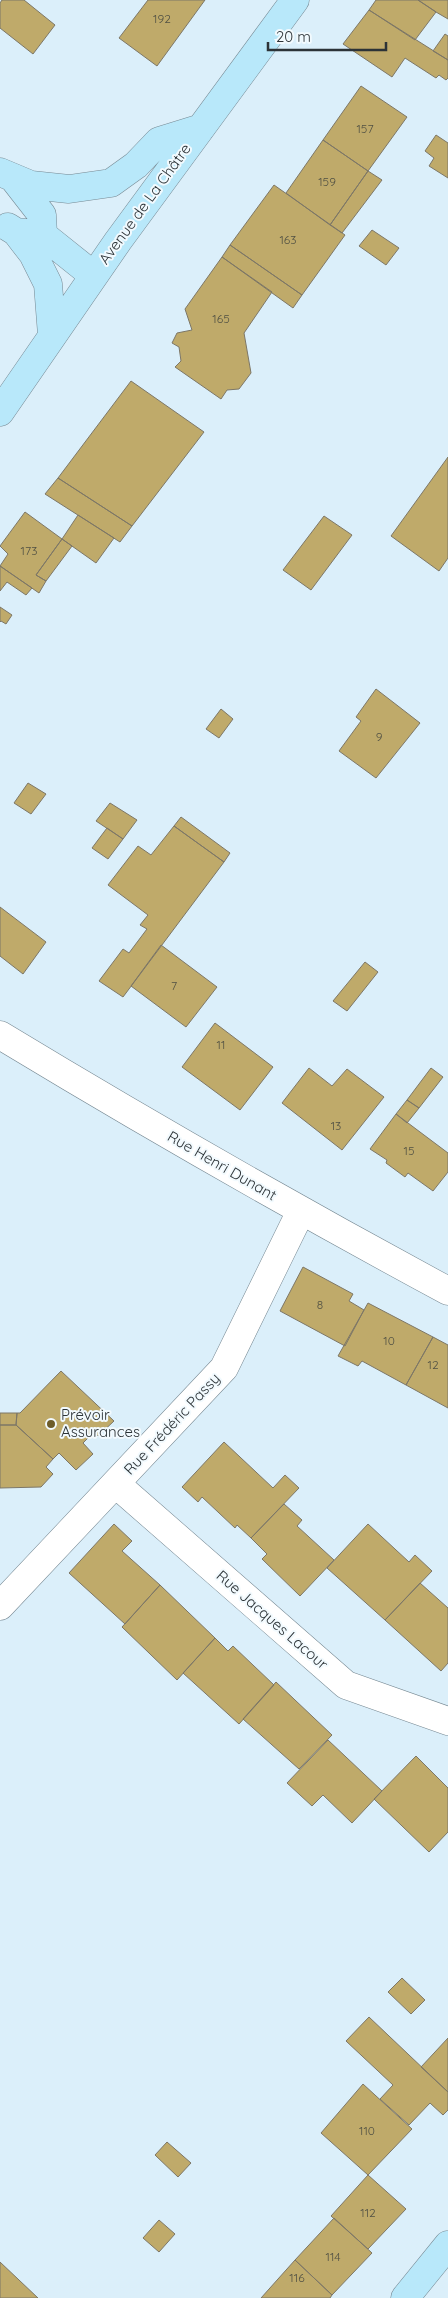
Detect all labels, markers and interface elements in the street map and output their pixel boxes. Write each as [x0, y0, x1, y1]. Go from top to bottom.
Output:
house number: 192 [153, 11, 171, 26]
scale bar [268, 20, 386, 52]
text: 20 m [276, 27, 311, 46]
house number: 157 [356, 121, 374, 136]
street label: Avenue de La Châtre [94, 140, 195, 268]
house number: 159 [318, 174, 336, 189]
house number: 163 [279, 232, 297, 247]
house number: 165 [212, 311, 230, 326]
house number: 173 [21, 543, 37, 558]
house number: 9 [376, 729, 383, 744]
house number: 7 [171, 978, 177, 993]
house number: 11 [217, 1037, 225, 1052]
house number: 13 [331, 1118, 341, 1133]
street label: Rue Henri Dunant [164, 1127, 280, 1205]
house number: 15 [404, 1143, 414, 1158]
house number: 8 [317, 1297, 323, 1312]
house number: 10 [383, 1333, 395, 1348]
house number: 12 [427, 1357, 439, 1372]
street label: Rue Frédéric Passy [120, 1369, 224, 1478]
place label: Prévoir Assurances [61, 1405, 140, 1441]
marker: Prévoir Assurances [45, 1418, 57, 1430]
street label: Rue Jacques Lacour [213, 1566, 332, 1673]
house number: 110 [359, 2123, 375, 2138]
house number: 112 [360, 2205, 376, 2220]
house number: 114 [325, 2249, 341, 2264]
house number: 116 [289, 2270, 305, 2285]

